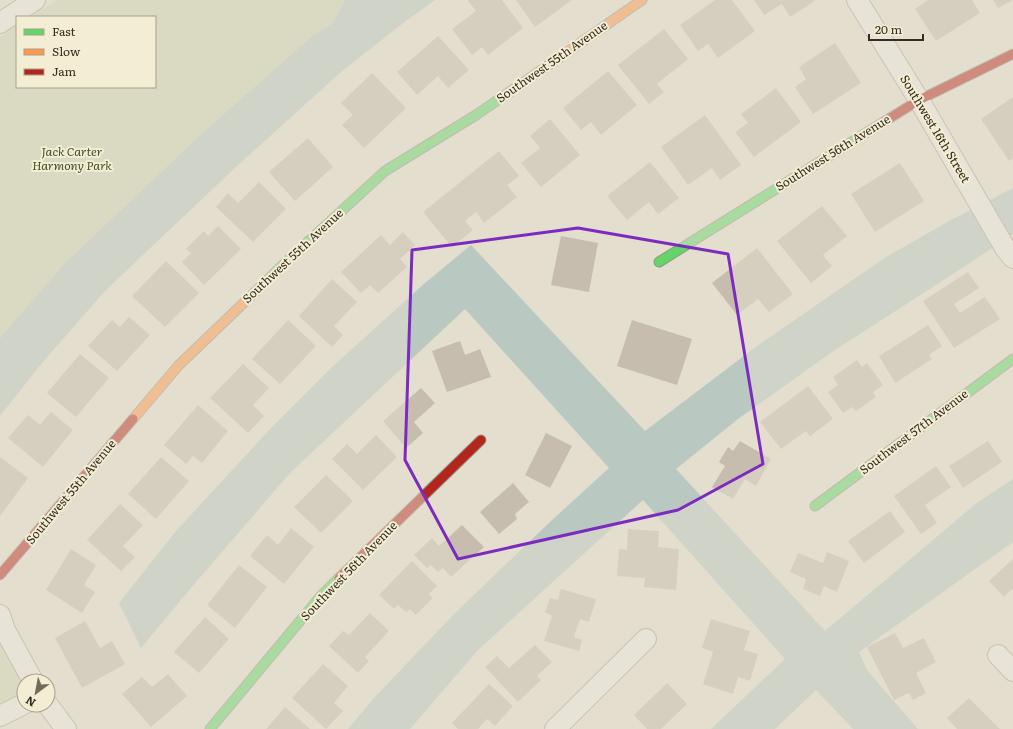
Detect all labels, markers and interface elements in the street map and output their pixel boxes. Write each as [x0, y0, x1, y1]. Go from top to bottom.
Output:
legend [16, 16, 156, 88]
street label: Southwest 55th Avenue [492, 16, 611, 106]
scale bar [869, 16, 923, 42]
text: 20 m [875, 20, 902, 38]
text: Fast [52, 22, 76, 40]
text: Slow [52, 42, 81, 60]
text: Jam [52, 62, 77, 80]
street label: Southwest 16th Street [896, 71, 975, 186]
street label: Southwest 56th Avenue [772, 109, 893, 195]
park label: Jack Carter Harmony Park [32, 142, 112, 174]
street label: Southwest 55th Avenue [238, 204, 347, 307]
street label: Southwest 57th Avenue [855, 384, 972, 478]
street label: Southwest 55th Avenue [21, 435, 120, 548]
street label: Southwest 56th Avenue [296, 516, 401, 624]
north arrow [16, 673, 56, 713]
text: N [22, 693, 38, 712]

